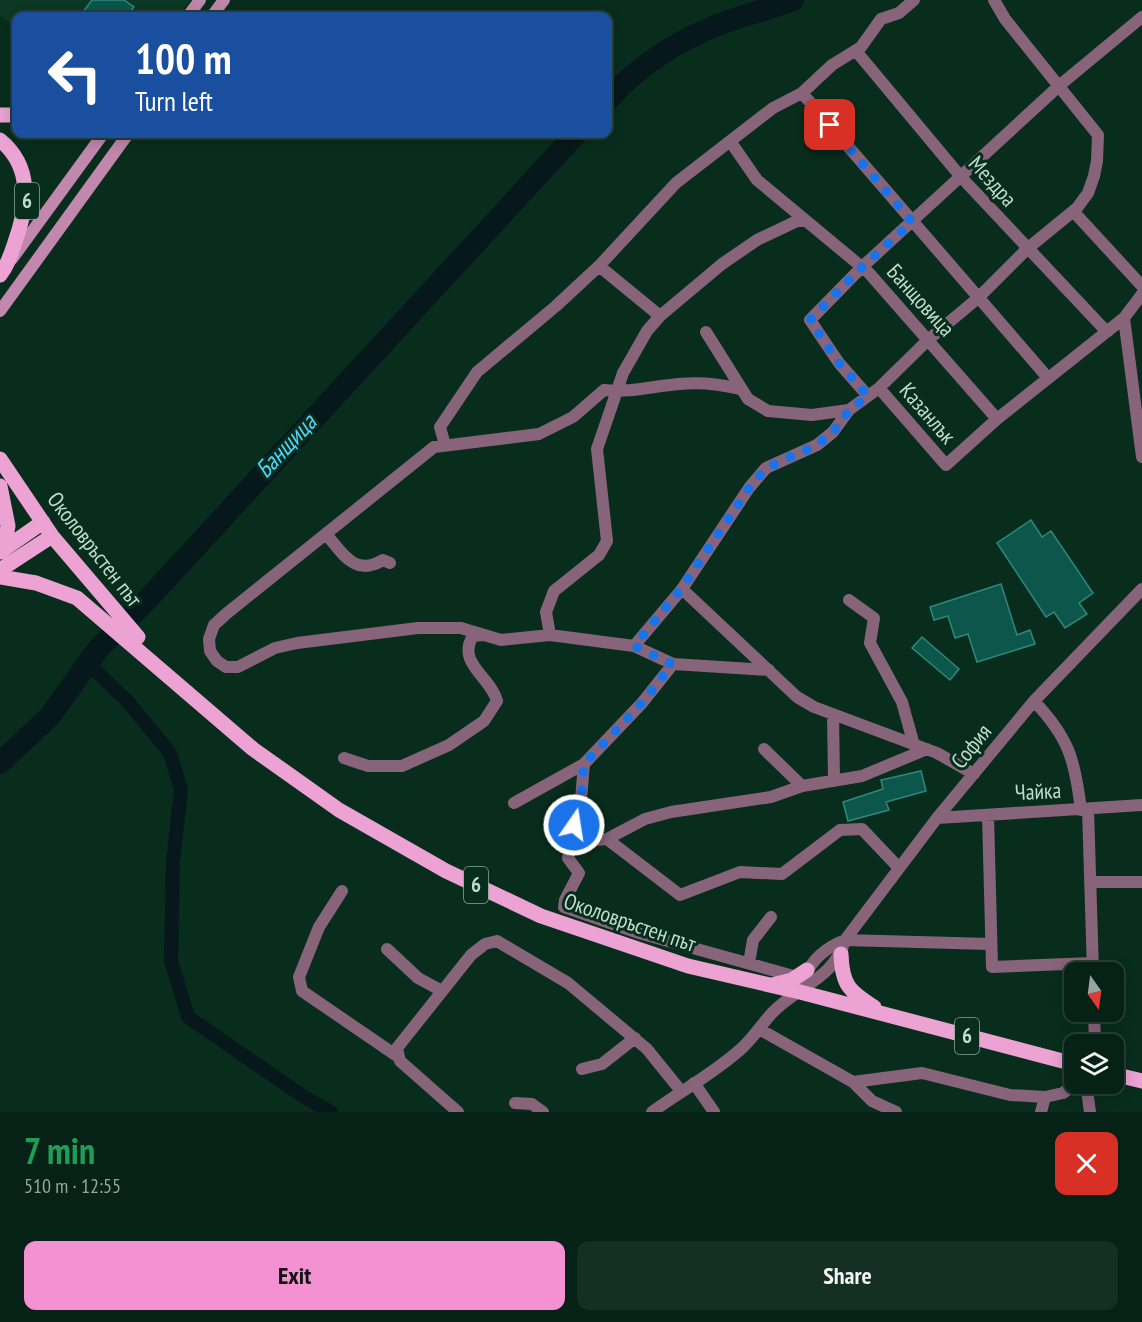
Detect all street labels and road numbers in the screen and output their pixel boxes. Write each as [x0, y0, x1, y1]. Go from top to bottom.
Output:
street label: Мездра [963, 150, 1023, 212]
road number: 6 [15, 183, 39, 219]
street label: Банщовица [881, 258, 961, 342]
street label: Казанлък [894, 377, 963, 450]
street label: Околовръстен път [42, 486, 149, 613]
street label: София [945, 718, 997, 774]
street label: Чайка [1014, 776, 1062, 806]
road number: 6 [464, 867, 488, 903]
street label: Околовръстен път [560, 886, 701, 958]
road number: 6 [955, 1018, 979, 1054]

